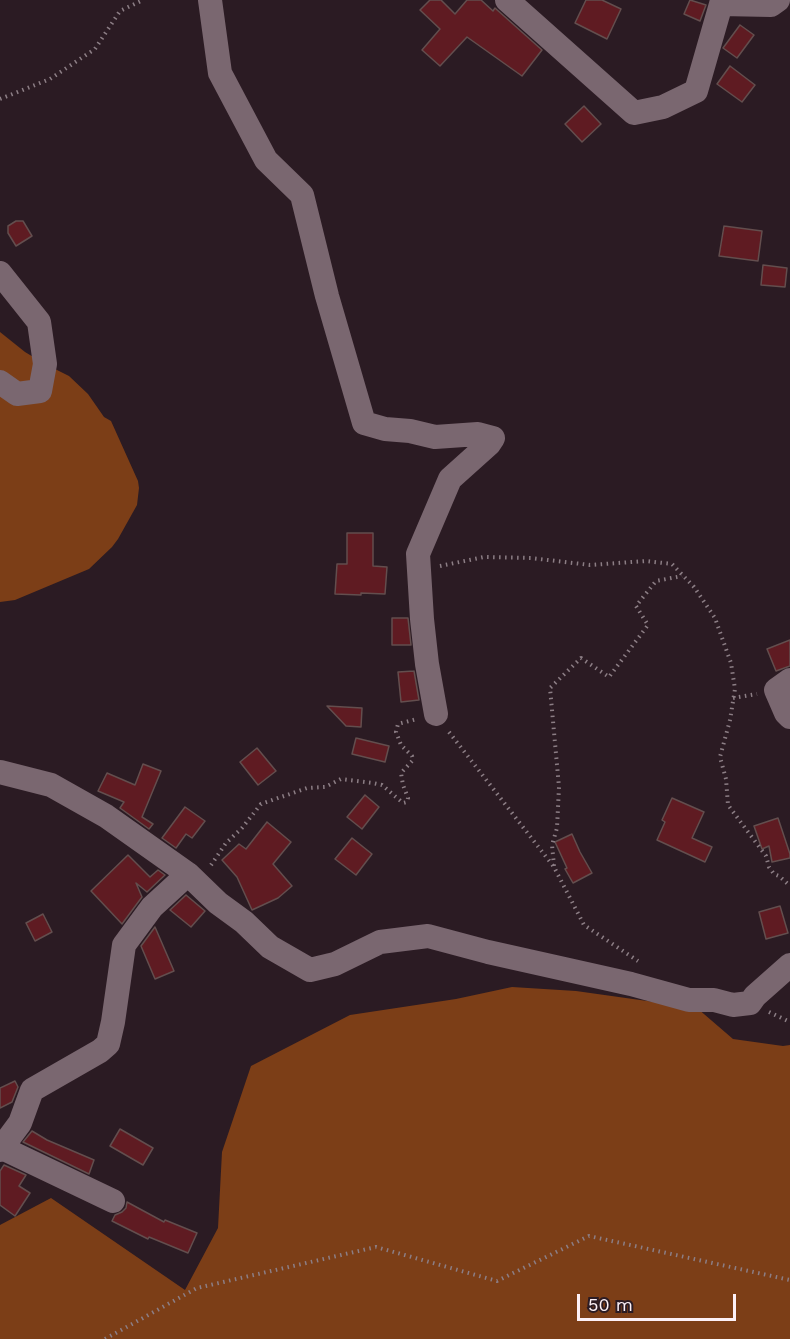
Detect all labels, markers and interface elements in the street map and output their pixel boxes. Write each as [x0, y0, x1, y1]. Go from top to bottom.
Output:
scale bar [580, 1282, 739, 1320]
text: 50 m [588, 1294, 633, 1315]

